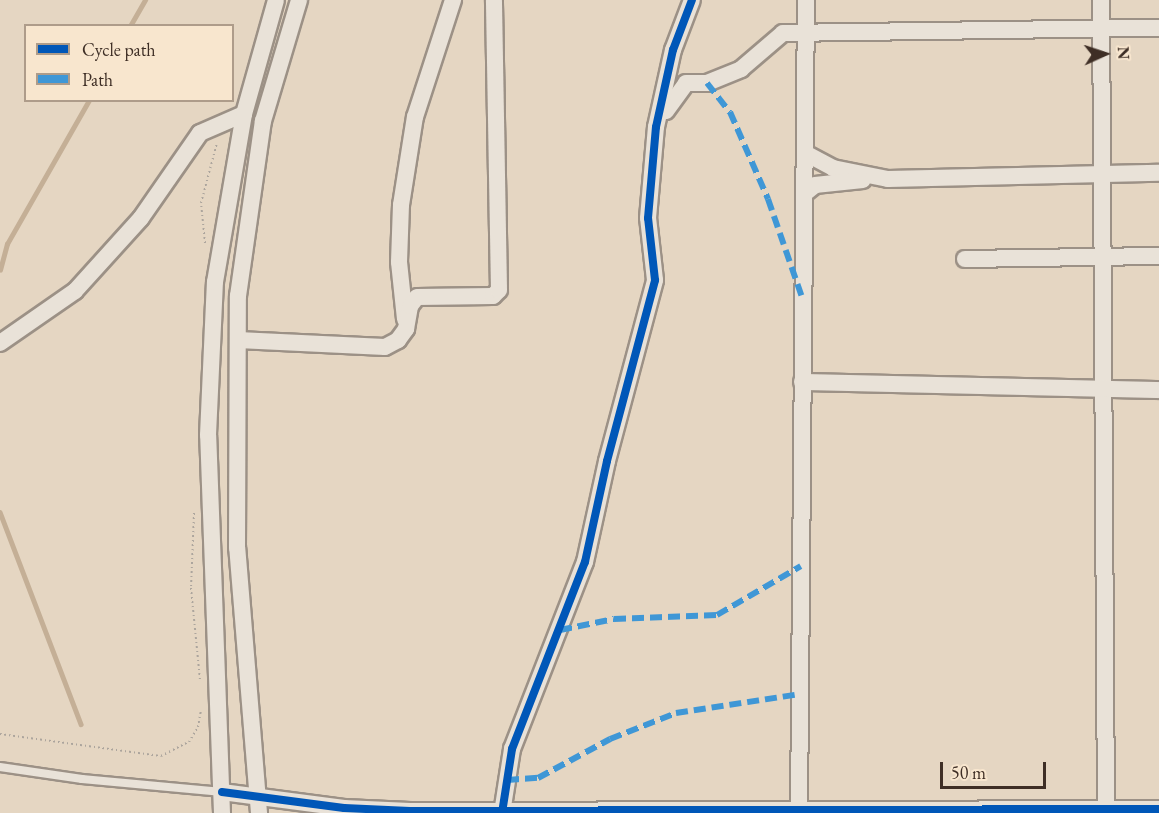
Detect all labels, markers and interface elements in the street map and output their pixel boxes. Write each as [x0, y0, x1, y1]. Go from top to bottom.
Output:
legend [24, 24, 234, 102]
north arrow [1075, 24, 1135, 84]
text: Cycle path [82, 38, 156, 61]
text: N [1113, 46, 1134, 60]
text: Path [82, 68, 113, 91]
scale bar [943, 750, 1050, 788]
text: 50 m [951, 761, 986, 784]

